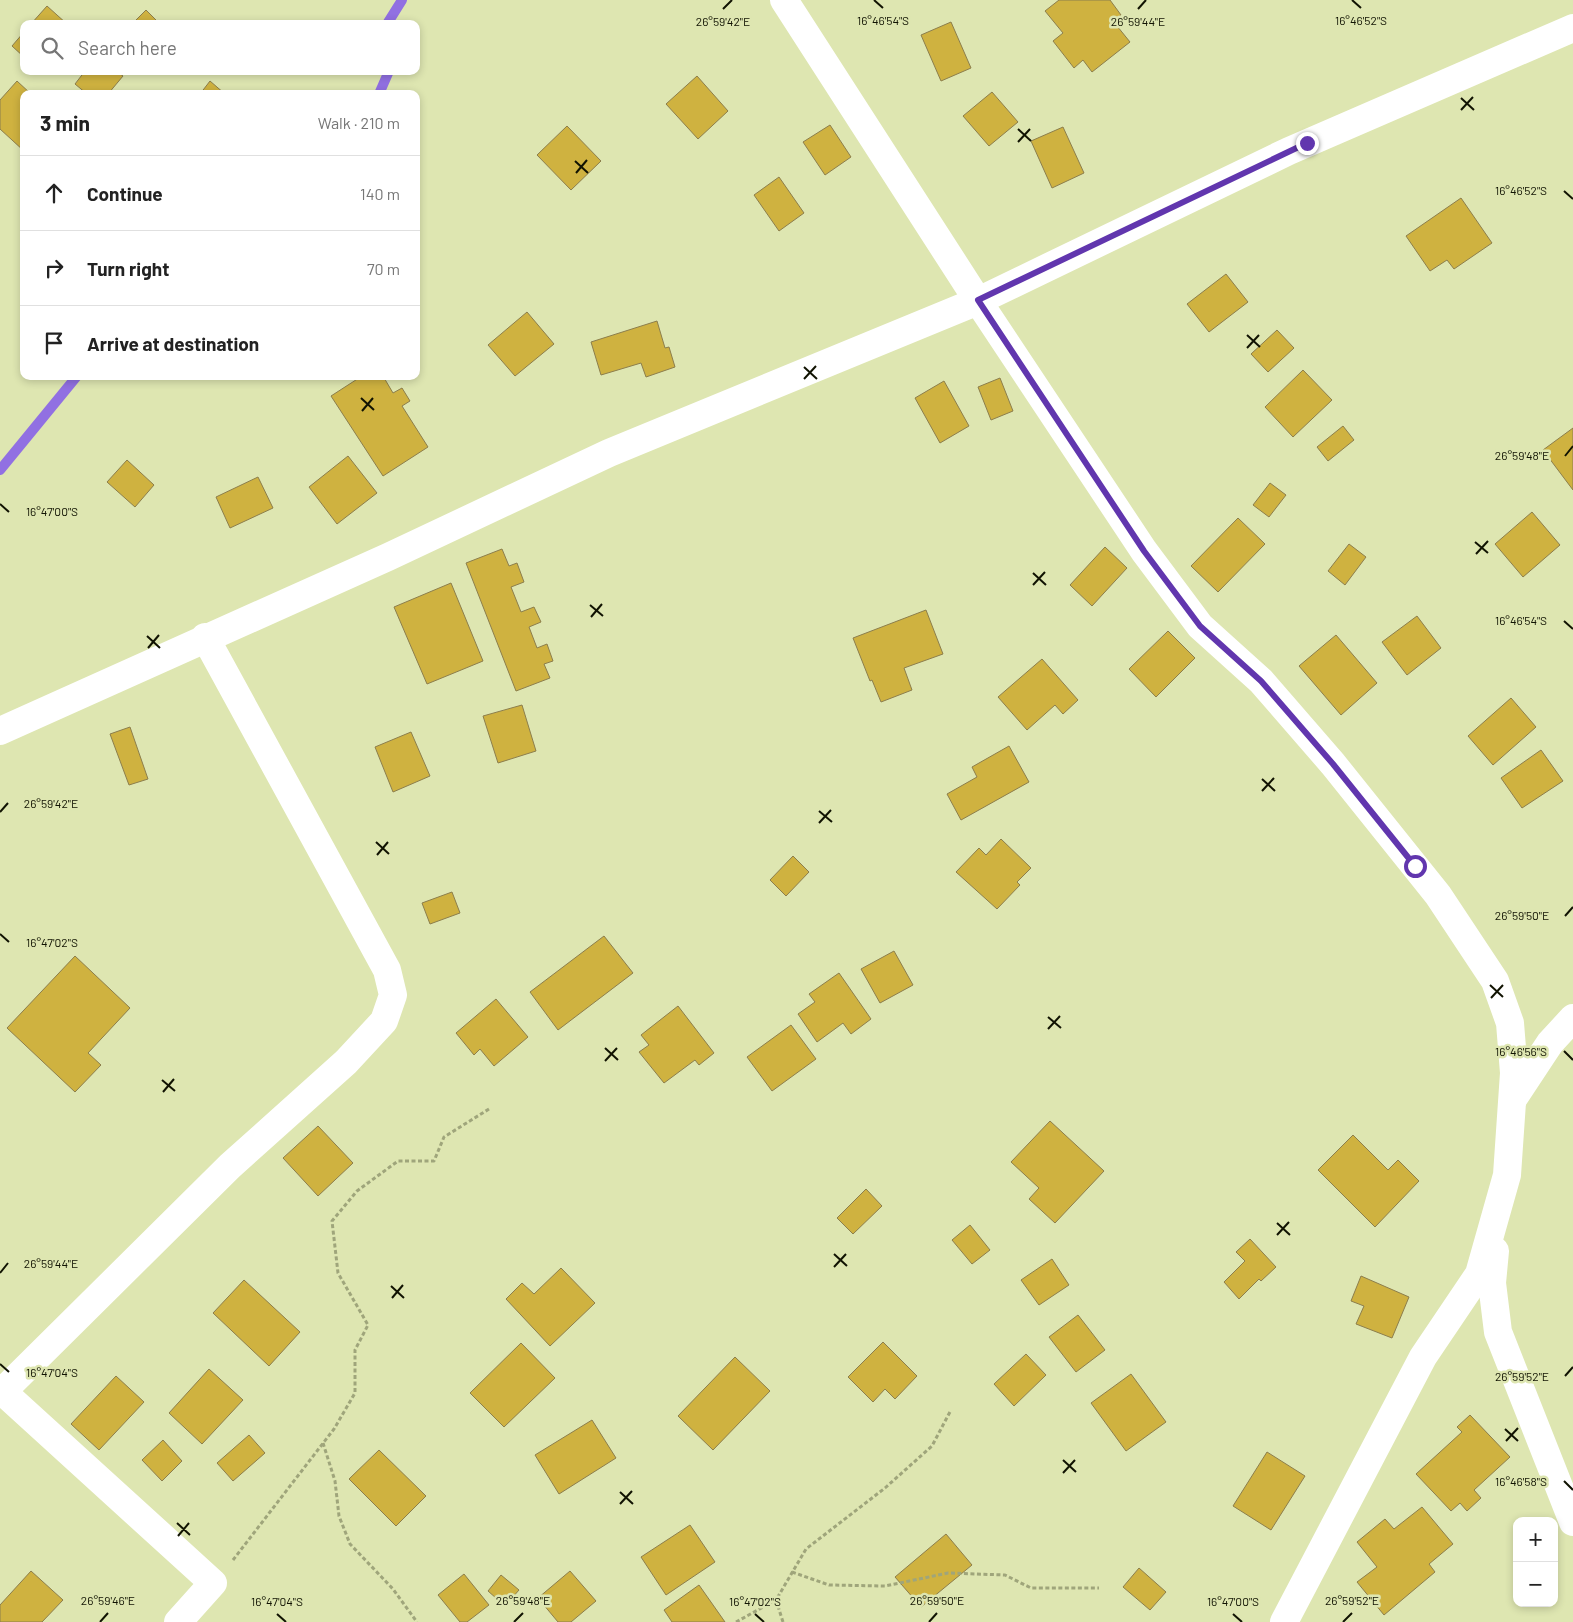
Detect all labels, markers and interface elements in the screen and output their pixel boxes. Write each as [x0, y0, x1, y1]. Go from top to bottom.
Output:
text: 16°46'54"S [857, 13, 909, 27]
text: 16°46'52"S [1335, 13, 1387, 27]
text: 26°59'42"E [696, 14, 750, 28]
text: 26°59'44"E [1111, 14, 1165, 28]
search box [20, 20, 420, 75]
icon: search [38, 34, 66, 62]
text: Search here [78, 36, 177, 59]
text: 3 min [40, 110, 90, 135]
text: Walk · 210 m [318, 113, 400, 132]
route end [1296, 132, 1319, 155]
icon: ahead [40, 179, 68, 207]
text: Continue [87, 182, 163, 205]
text: 16°46'52"S [1495, 183, 1547, 197]
text: 140 m [360, 184, 400, 203]
icon: right [40, 254, 68, 282]
text: Turn right [87, 257, 169, 280]
text: 70 m [367, 259, 400, 278]
icon: arrive [40, 329, 68, 357]
text: Arrive at destination [87, 332, 259, 355]
text: 26°59'48"E [1495, 448, 1549, 462]
text: 16°47'00"S [26, 504, 78, 518]
text: 16°46'54"S [1495, 613, 1547, 627]
text: 26°59'42"E [24, 796, 78, 810]
route start [1404, 855, 1427, 878]
text: 26°59'50"E [1495, 908, 1549, 922]
text: 16°47'02"S [26, 935, 78, 949]
text: 16°46'56"S [1495, 1044, 1547, 1058]
text: 26°59'44"E [24, 1256, 78, 1270]
text: 16°47'04"S [26, 1365, 78, 1379]
text: 26°59'52"E [1495, 1369, 1549, 1383]
text: 16°46'58"S [1495, 1474, 1547, 1488]
map controls [1513, 1517, 1558, 1607]
button: + [1513, 1517, 1558, 1562]
button: − [1513, 1562, 1558, 1607]
text: 26°59'46"E [81, 1593, 135, 1607]
text: 26°59'48"E [496, 1593, 550, 1607]
text: 26°59'50"E [910, 1593, 964, 1607]
text: 26°59'52"E [1325, 1593, 1379, 1607]
text: 16°47'04"S [251, 1594, 303, 1608]
text: 16°47'02"S [729, 1594, 781, 1608]
text: 16°47'00"S [1207, 1594, 1259, 1608]

